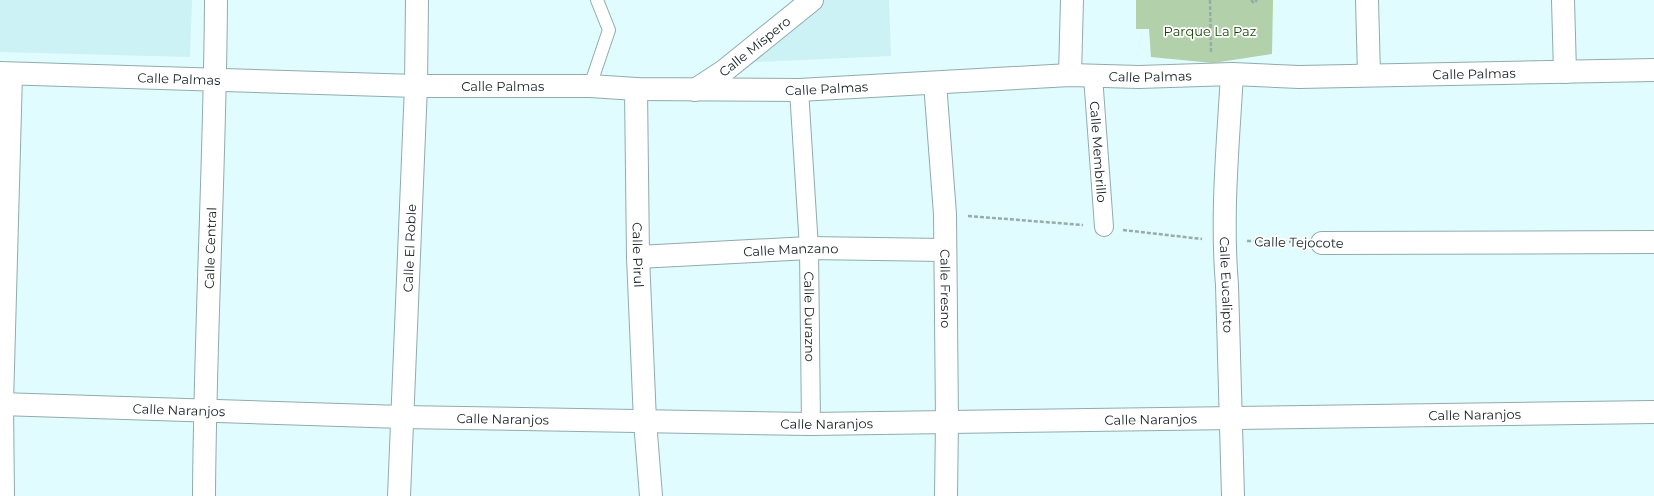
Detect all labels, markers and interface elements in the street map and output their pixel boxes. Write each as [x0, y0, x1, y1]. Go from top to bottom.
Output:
street label: Calle Míspero [716, 13, 794, 80]
park label: Parque La Paz [1164, 23, 1257, 39]
street label: Calle Palmas [1432, 65, 1516, 82]
street label: Calle Palmas [1108, 67, 1192, 85]
street label: Calle Palmas [137, 69, 221, 88]
street label: Calle Palmas [461, 78, 544, 94]
street label: Calle Palmas [785, 78, 869, 98]
street label: Calle Membrillo [1087, 100, 1110, 203]
street label: Calle El Roble [399, 204, 419, 293]
street label: Calle Central [201, 207, 219, 289]
street label: Calle Pirul [630, 222, 647, 288]
street label: Calle Tejocote [1254, 233, 1344, 251]
street label: Calle Eucalipto [1217, 236, 1236, 333]
street label: Calle Manzano [743, 240, 838, 259]
street label: Calle Fresno [937, 249, 954, 328]
street label: Calle Durazno [801, 271, 818, 362]
street label: Calle Naranjos [132, 400, 225, 419]
street label: Calle Naranjos [1428, 406, 1521, 423]
street label: Calle Naranjos [456, 410, 549, 428]
street label: Calle Naranjos [1104, 411, 1197, 428]
street label: Calle Naranjos [780, 415, 873, 432]

